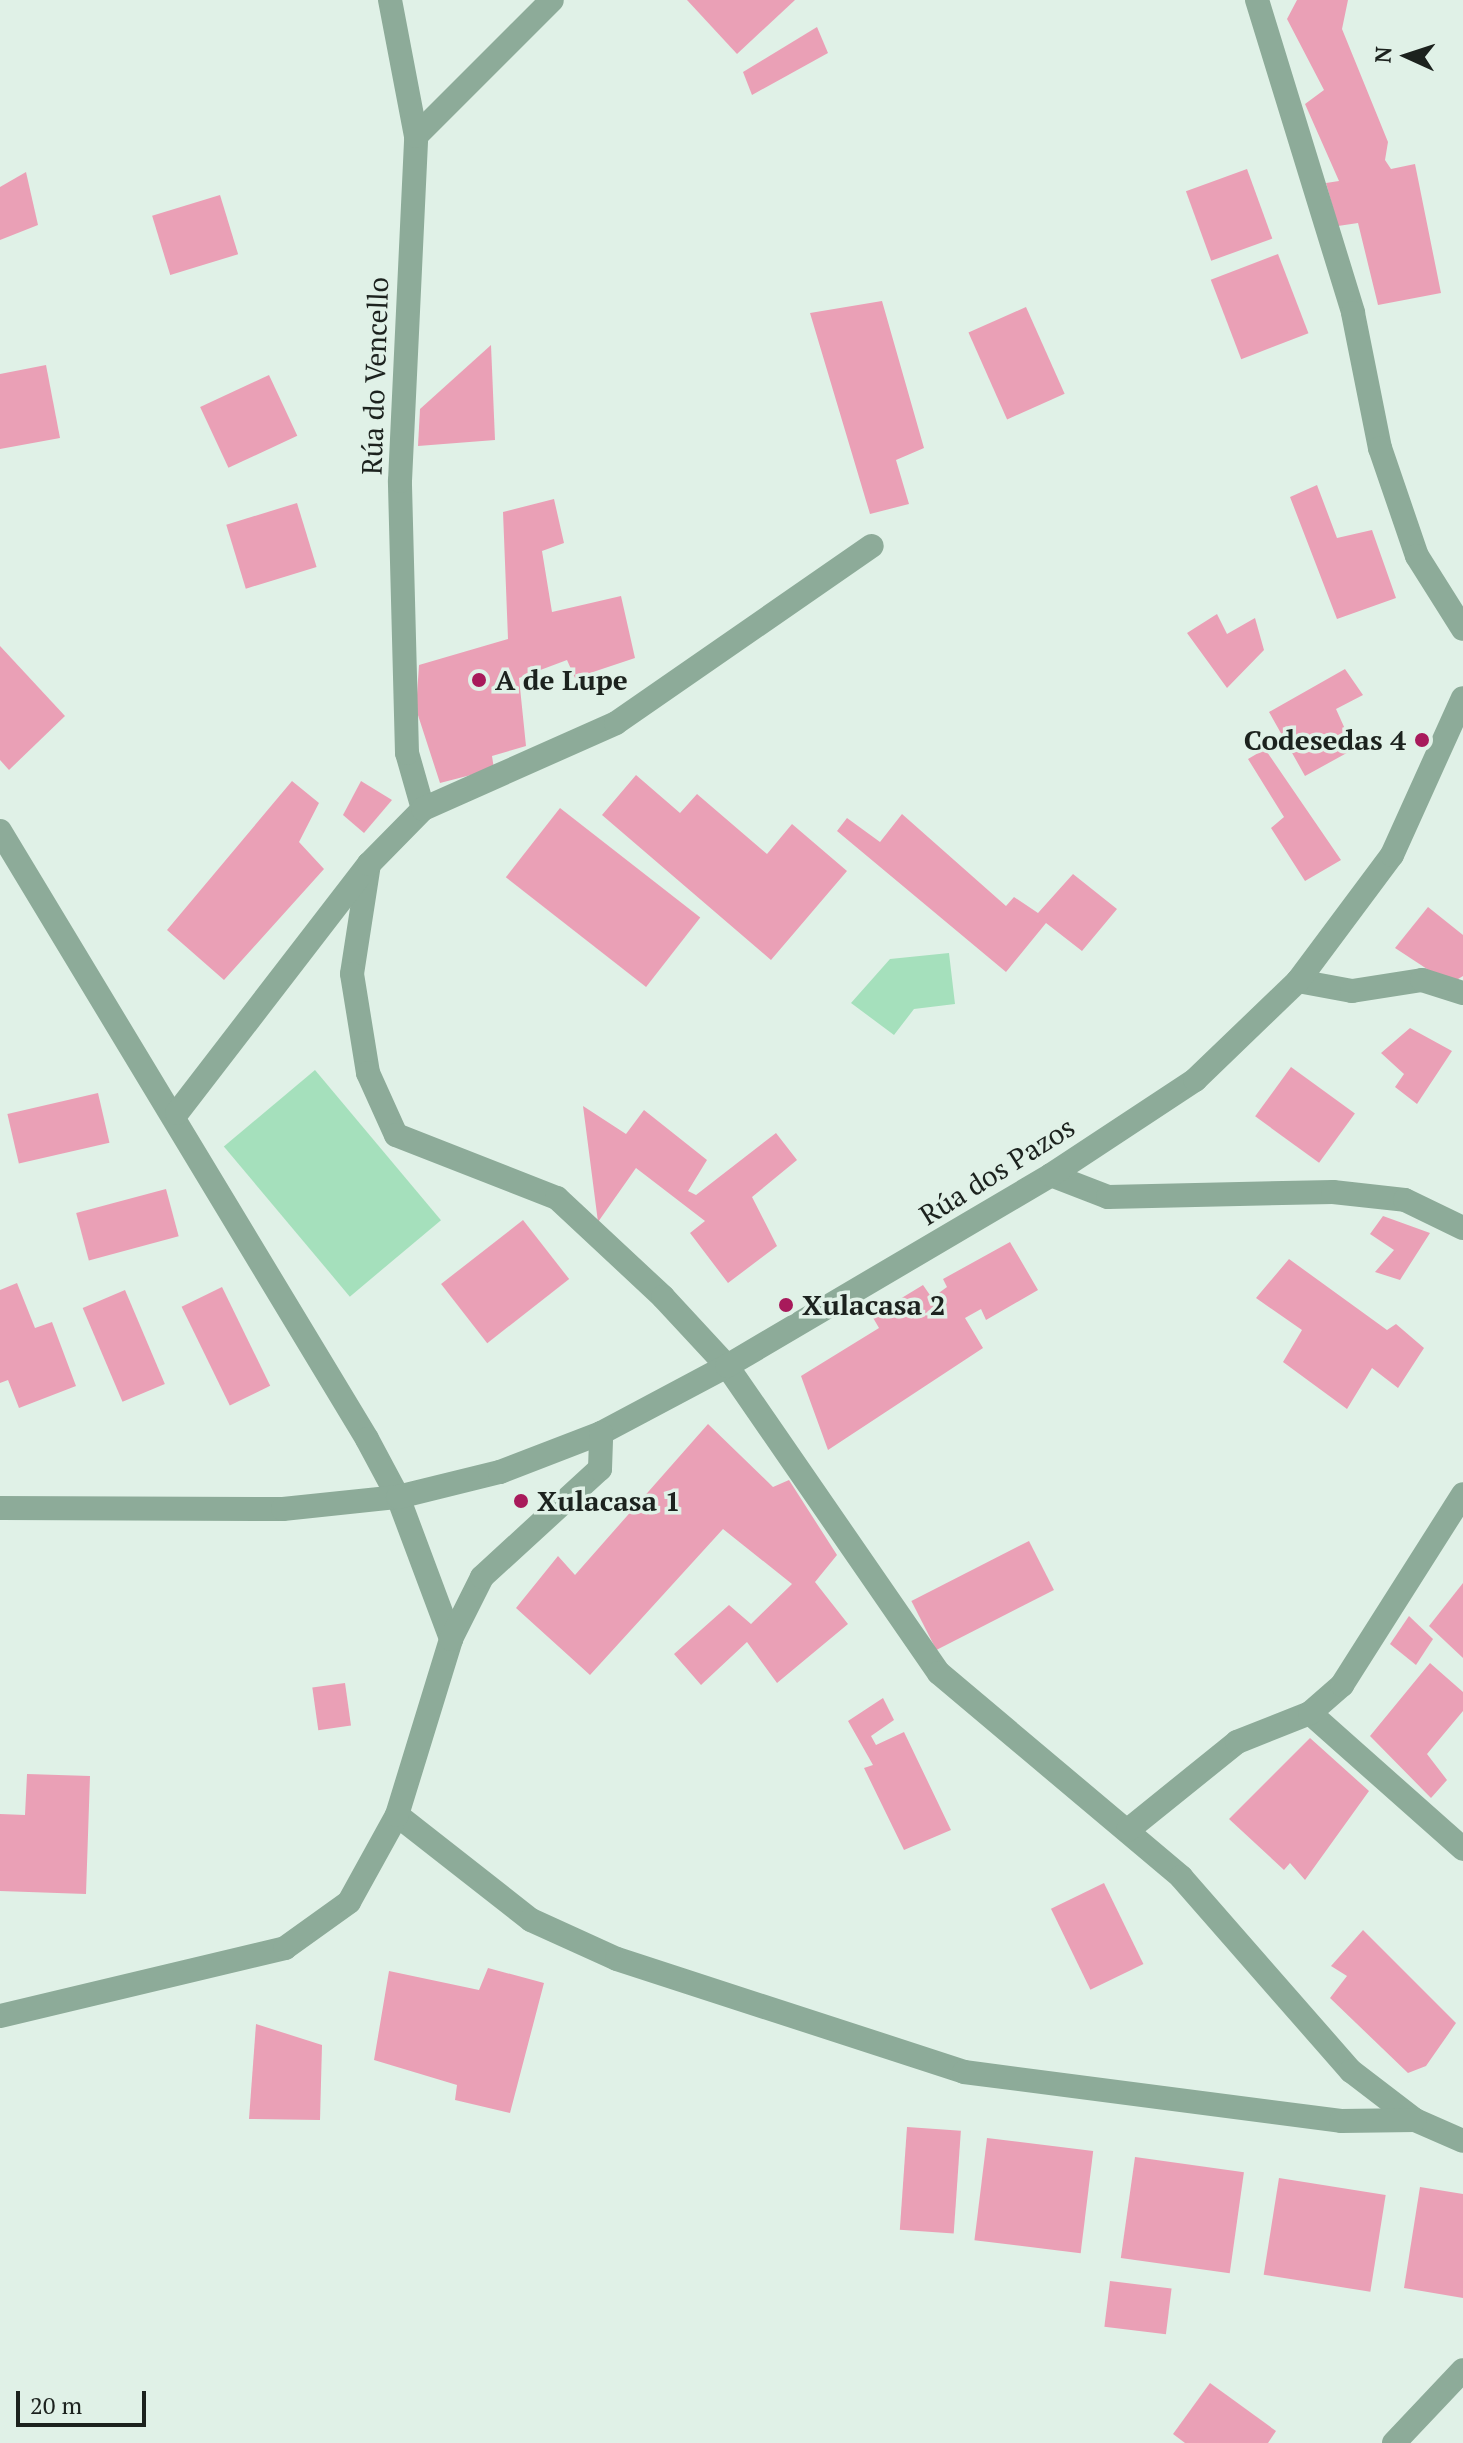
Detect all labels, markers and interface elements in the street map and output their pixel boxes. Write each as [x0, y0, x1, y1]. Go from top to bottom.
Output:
north arrow [1367, 16, 1447, 96]
text: N [1368, 46, 1397, 64]
street label: Rúa do Vencello [355, 276, 395, 476]
place label: A de Lupe [495, 663, 628, 697]
marker: A de Lupe [470, 671, 488, 689]
place label: Codesedas 4 [1244, 723, 1406, 757]
marker: Codesedas 4 [1413, 731, 1431, 749]
street label: Rúa dos Pazos [913, 1110, 1081, 1232]
place label: Xulacasa 2 [802, 1288, 945, 1322]
marker: Xulacasa 2 [777, 1296, 795, 1314]
place label: Xulacasa 1 [537, 1484, 680, 1518]
marker: Xulacasa 1 [512, 1492, 530, 1510]
scale bar [20, 2375, 150, 2425]
text: 20 m [30, 2389, 82, 2421]

